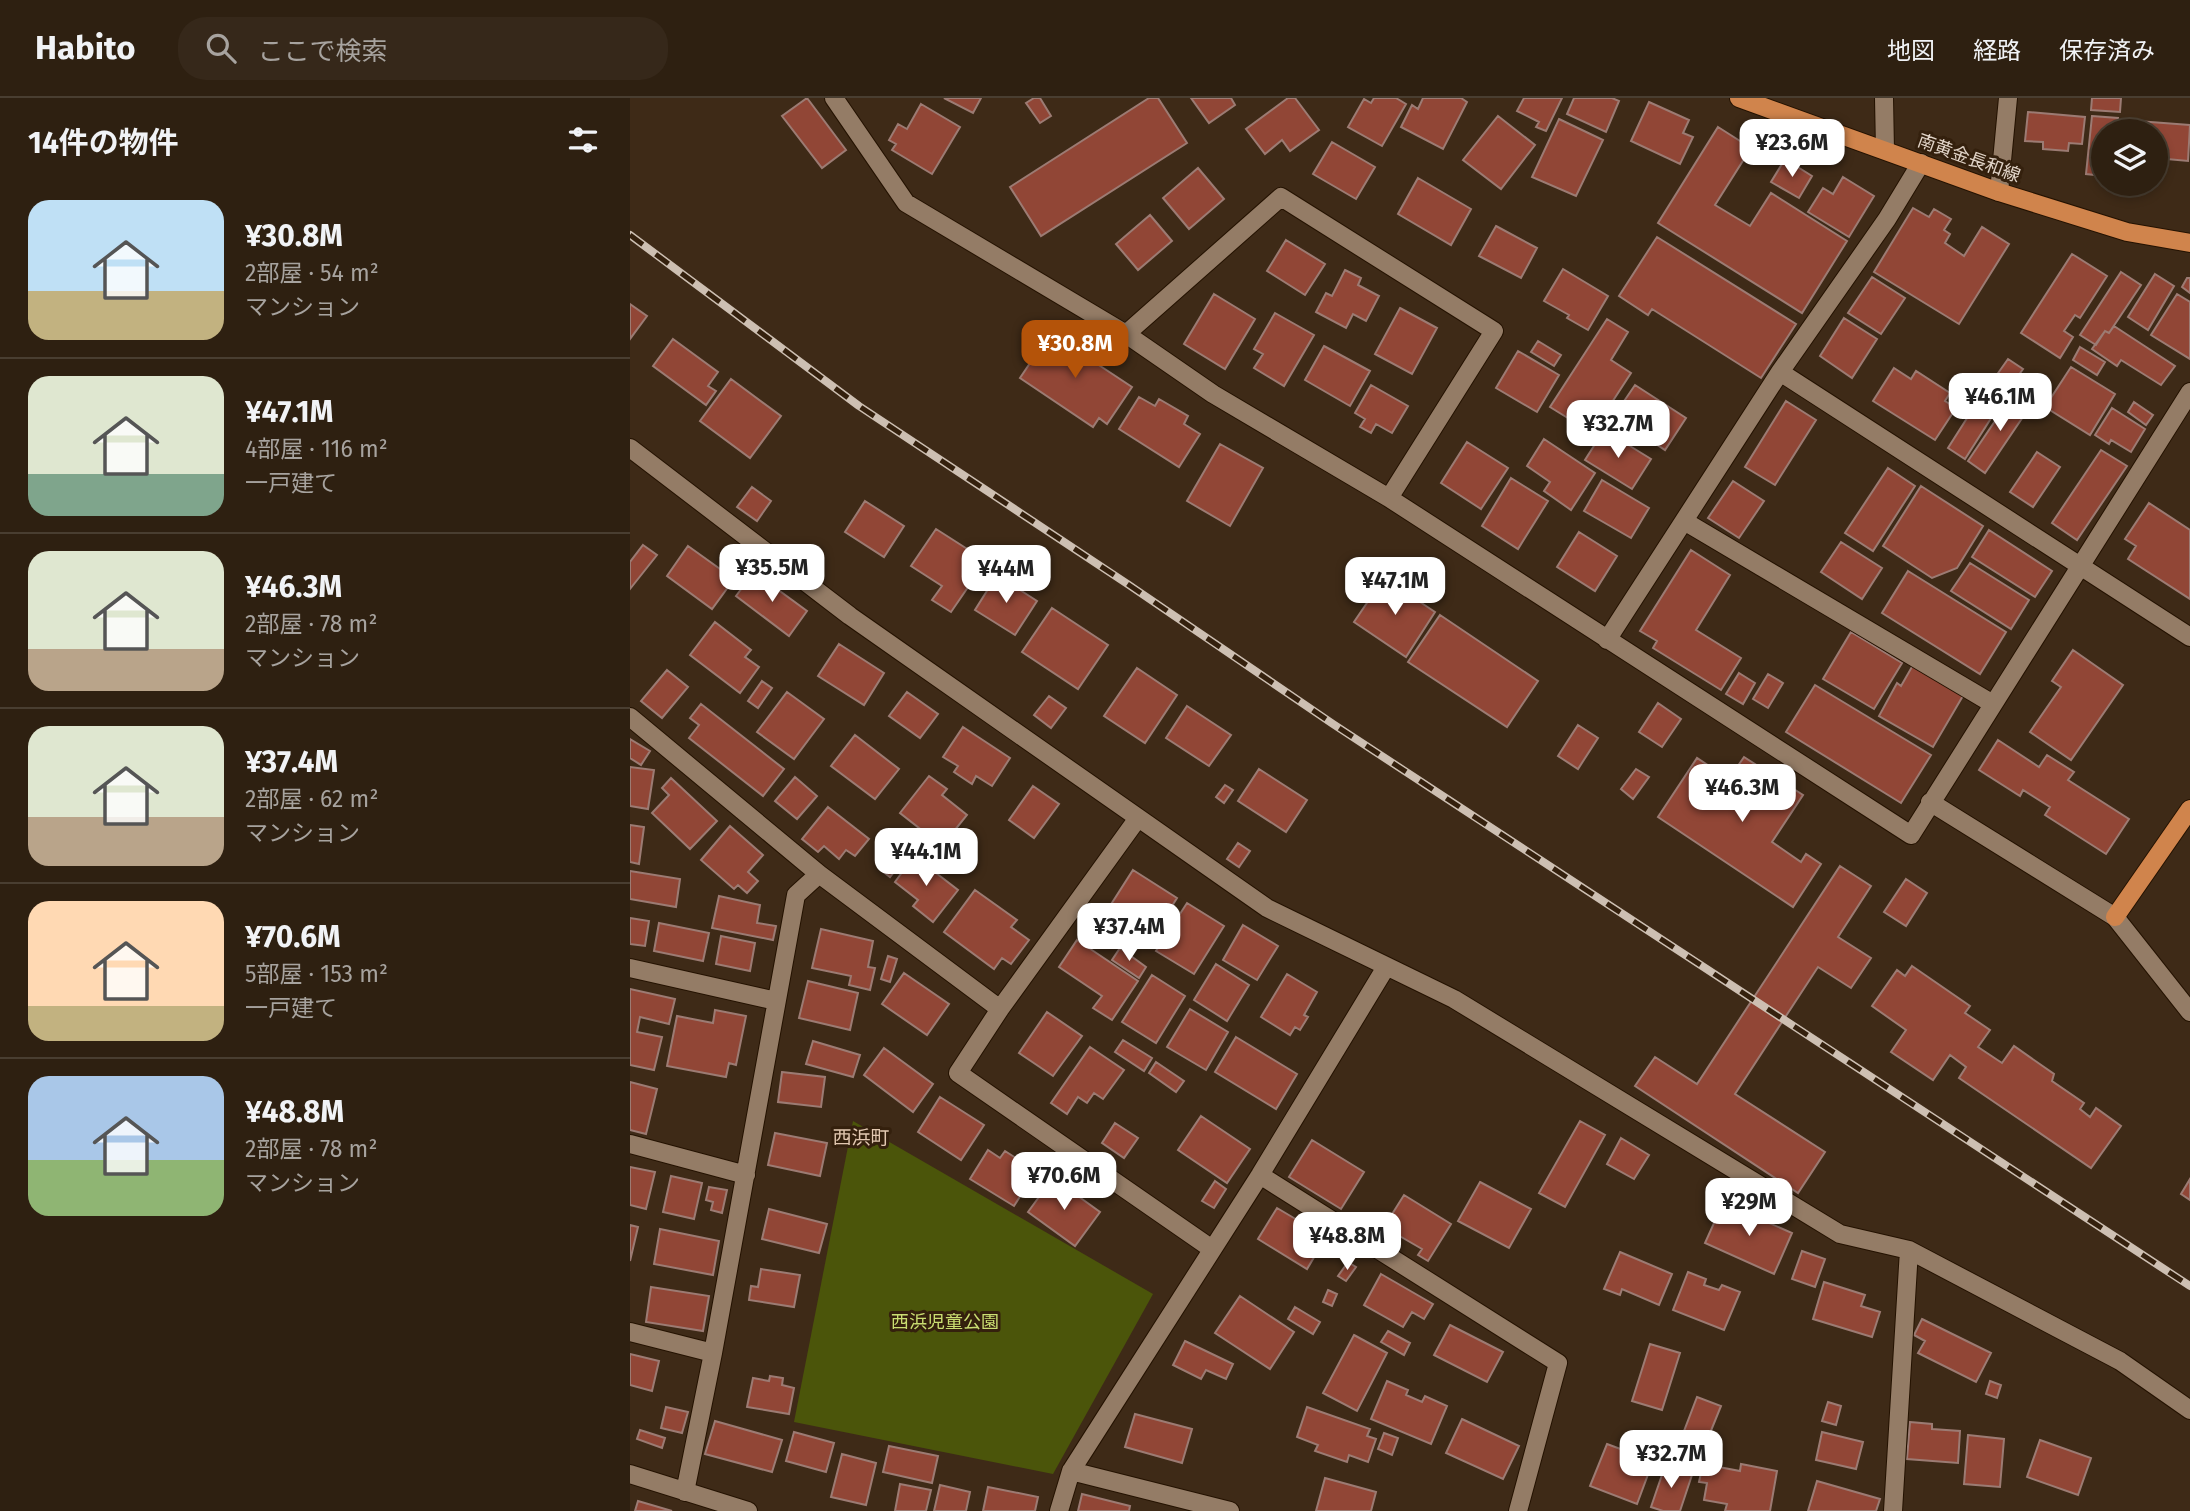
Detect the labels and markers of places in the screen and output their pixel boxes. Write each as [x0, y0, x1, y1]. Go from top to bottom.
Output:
pin: ¥23.6M [1735, 120, 1849, 179]
pin: ¥30.8M [1018, 320, 1132, 380]
pin: ¥46.1M [1943, 374, 2057, 433]
pin: ¥32.7M [1561, 400, 1675, 460]
pin: ¥35.5M [715, 545, 829, 604]
pin: ¥44M [965, 546, 1047, 605]
pin: ¥47.1M [1338, 558, 1452, 617]
pin: ¥46.3M [1685, 764, 1799, 824]
pin: ¥44.1M [869, 828, 983, 888]
pin: ¥37.4M [1072, 904, 1186, 963]
pin: ¥70.6M [1007, 1152, 1121, 1212]
pin: ¥29M [1708, 1178, 1790, 1238]
pin: ¥48.8M [1290, 1212, 1404, 1272]
pin: ¥32.7M [1614, 1430, 1728, 1490]

